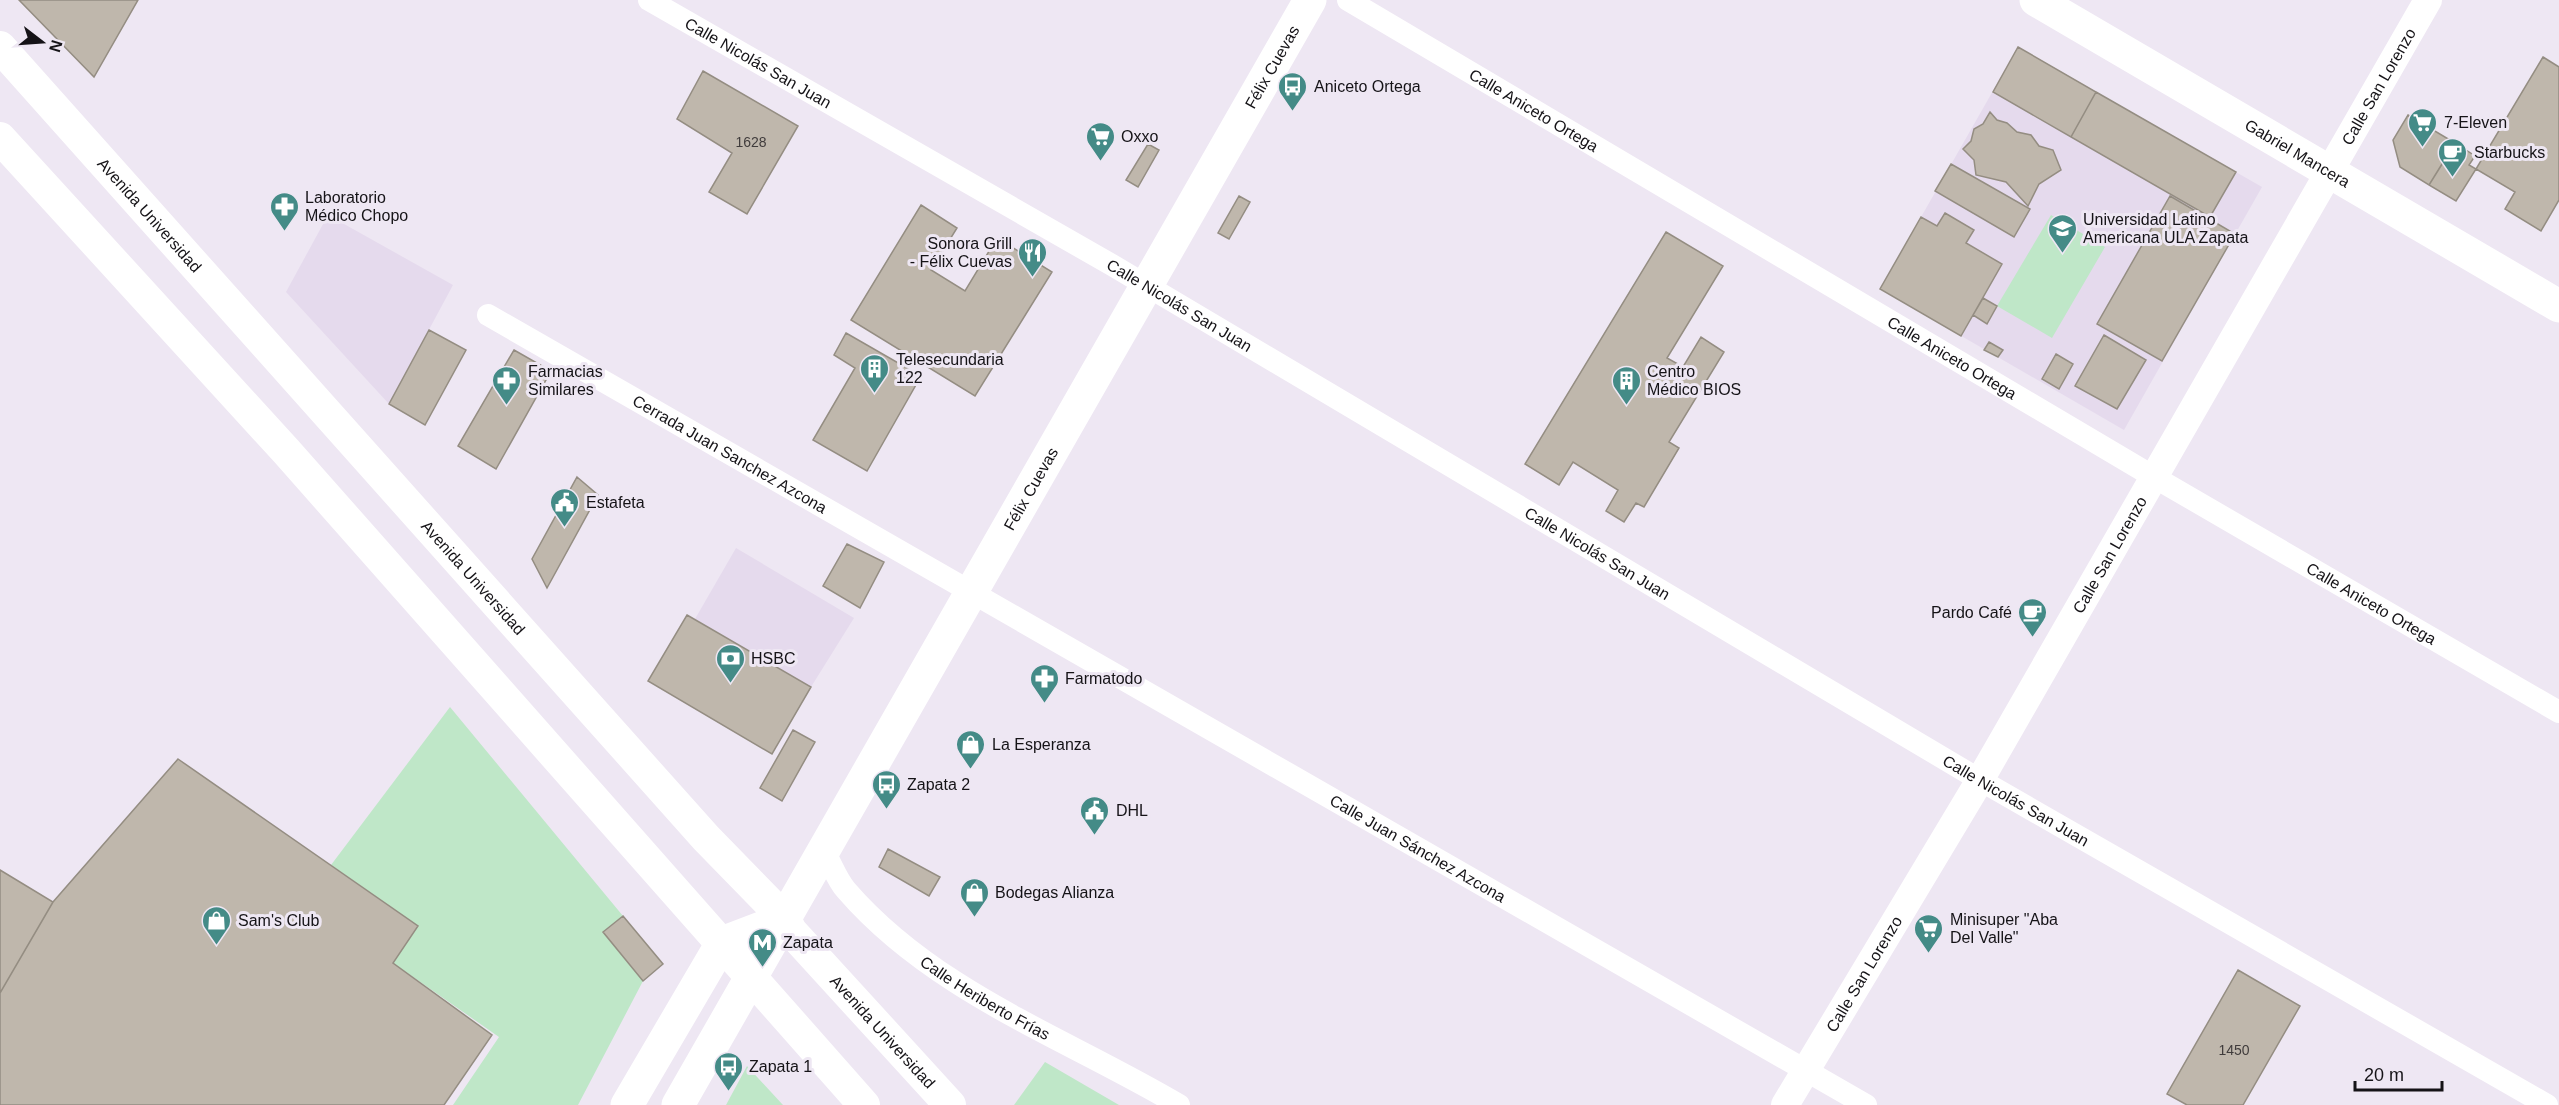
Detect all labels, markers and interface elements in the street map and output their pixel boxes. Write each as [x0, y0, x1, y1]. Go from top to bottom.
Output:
north arrow [12, 12, 72, 72]
street label: Calle Nicolás San Juan [682, 15, 834, 112]
street label: Félix Cuevas [1242, 23, 1303, 111]
street label: Calle San Lorenzo [2339, 25, 2419, 148]
text: N [46, 38, 66, 54]
street label: Calle Aniceto Ortega [1466, 66, 1601, 155]
bus stop icon: Aniceto Ortega [1277, 70, 1309, 112]
place label: Aniceto Ortega [1314, 78, 1421, 95]
supermarket icon: 7-Eleven [2407, 106, 2439, 148]
place label: 7-Eleven [2444, 114, 2507, 131]
street label: Gabriel Mancera [2242, 116, 2353, 191]
supermarket icon: Oxxo [1084, 120, 1116, 162]
place label: Oxxo [1121, 128, 1158, 145]
house number: 1628 [735, 134, 767, 150]
cafe icon: Starbucks [2437, 136, 2469, 178]
place label: Starbucks [2474, 144, 2545, 161]
street label: Avenida Universidad [94, 155, 205, 276]
place label: Laboratorio Médico Chopo [305, 189, 408, 224]
pharmacy icon: Laboratorio Médico Chopo [268, 190, 300, 232]
place label: Universidad Latino Americana ULA Zapata [2083, 211, 2249, 246]
school or university icon: Universidad Latino Americana ULA Zapata [2046, 212, 2078, 254]
place label: Sonora Grill - Félix Cuevas [910, 235, 1012, 270]
restaurant icon: Sonora Grill - Félix Cuevas [1017, 236, 1049, 278]
street label: Calle Nicolás San Juan [1104, 256, 1255, 355]
street label: Calle Aniceto Ortega [1884, 313, 2019, 403]
place label: Telesecundaria 122 [896, 351, 1004, 386]
building icon: Telesecundaria 122 [859, 352, 891, 394]
place label: Farmacias Similares [528, 363, 603, 398]
place label: Centro Médico BIOS [1647, 363, 1741, 398]
pharmacy icon: Farmacias Similares [491, 364, 523, 406]
building icon: Centro Médico BIOS [1610, 364, 1642, 406]
street label: Cerrada Juan Sanchez Azcona [630, 392, 830, 517]
street label: Félix Cuevas [1001, 445, 1061, 533]
public building icon: Estafeta [549, 486, 581, 528]
street label: Calle San Lorenzo [2070, 493, 2150, 616]
place label: Estafeta [586, 494, 645, 511]
street label: Calle Nicolás San Juan [1522, 504, 1673, 603]
street label: Avenida Universidad [418, 517, 528, 638]
street label: Calle Aniceto Ortega [2303, 559, 2439, 648]
cafe icon: Pardo Café [2017, 596, 2049, 638]
place label: Pardo Café [1931, 604, 2012, 621]
bank icon: HSBC [714, 642, 746, 684]
place label: HSBC [751, 650, 795, 667]
pharmacy icon: Farmatodo [1028, 662, 1060, 704]
place label: Farmatodo [1065, 670, 1142, 687]
shop icon: La Esperanza [955, 728, 987, 770]
place label: La Esperanza [992, 736, 1091, 753]
street label: Calle Nicolás San Juan [1940, 752, 2092, 849]
bus stop icon: Zapata 2 [870, 768, 902, 810]
place label: Zapata 2 [907, 776, 970, 793]
street label: Calle Juan Sánchez Azcona [1327, 792, 1509, 906]
public building icon: DHL [1079, 794, 1111, 836]
place label: DHL [1116, 802, 1148, 819]
shop icon: Bodegas Alianza [958, 876, 990, 918]
place label: Bodegas Alianza [995, 884, 1114, 901]
shop icon: Sam's Club [201, 904, 233, 946]
place label: Minisuper "Aba Del Valle" [1950, 911, 2058, 946]
place label: Sam's Club [238, 912, 319, 929]
supermarket icon: Minisuper "Aba Del Valle" [1913, 912, 1945, 954]
street label: Calle San Lorenzo [1823, 913, 1905, 1035]
metro station icon: Zapata [746, 926, 778, 968]
place label: Zapata [783, 934, 833, 951]
street label: Calle Heriberto Frías [917, 953, 1053, 1043]
street label: Avenida Universidad [827, 972, 938, 1092]
house number: 1450 [2218, 1042, 2250, 1058]
bus stop icon: Zapata 1 [712, 1050, 744, 1092]
scale bar [2355, 1054, 2442, 1092]
place label: Zapata 1 [749, 1058, 812, 1075]
text: 20 m [2364, 1065, 2404, 1085]

